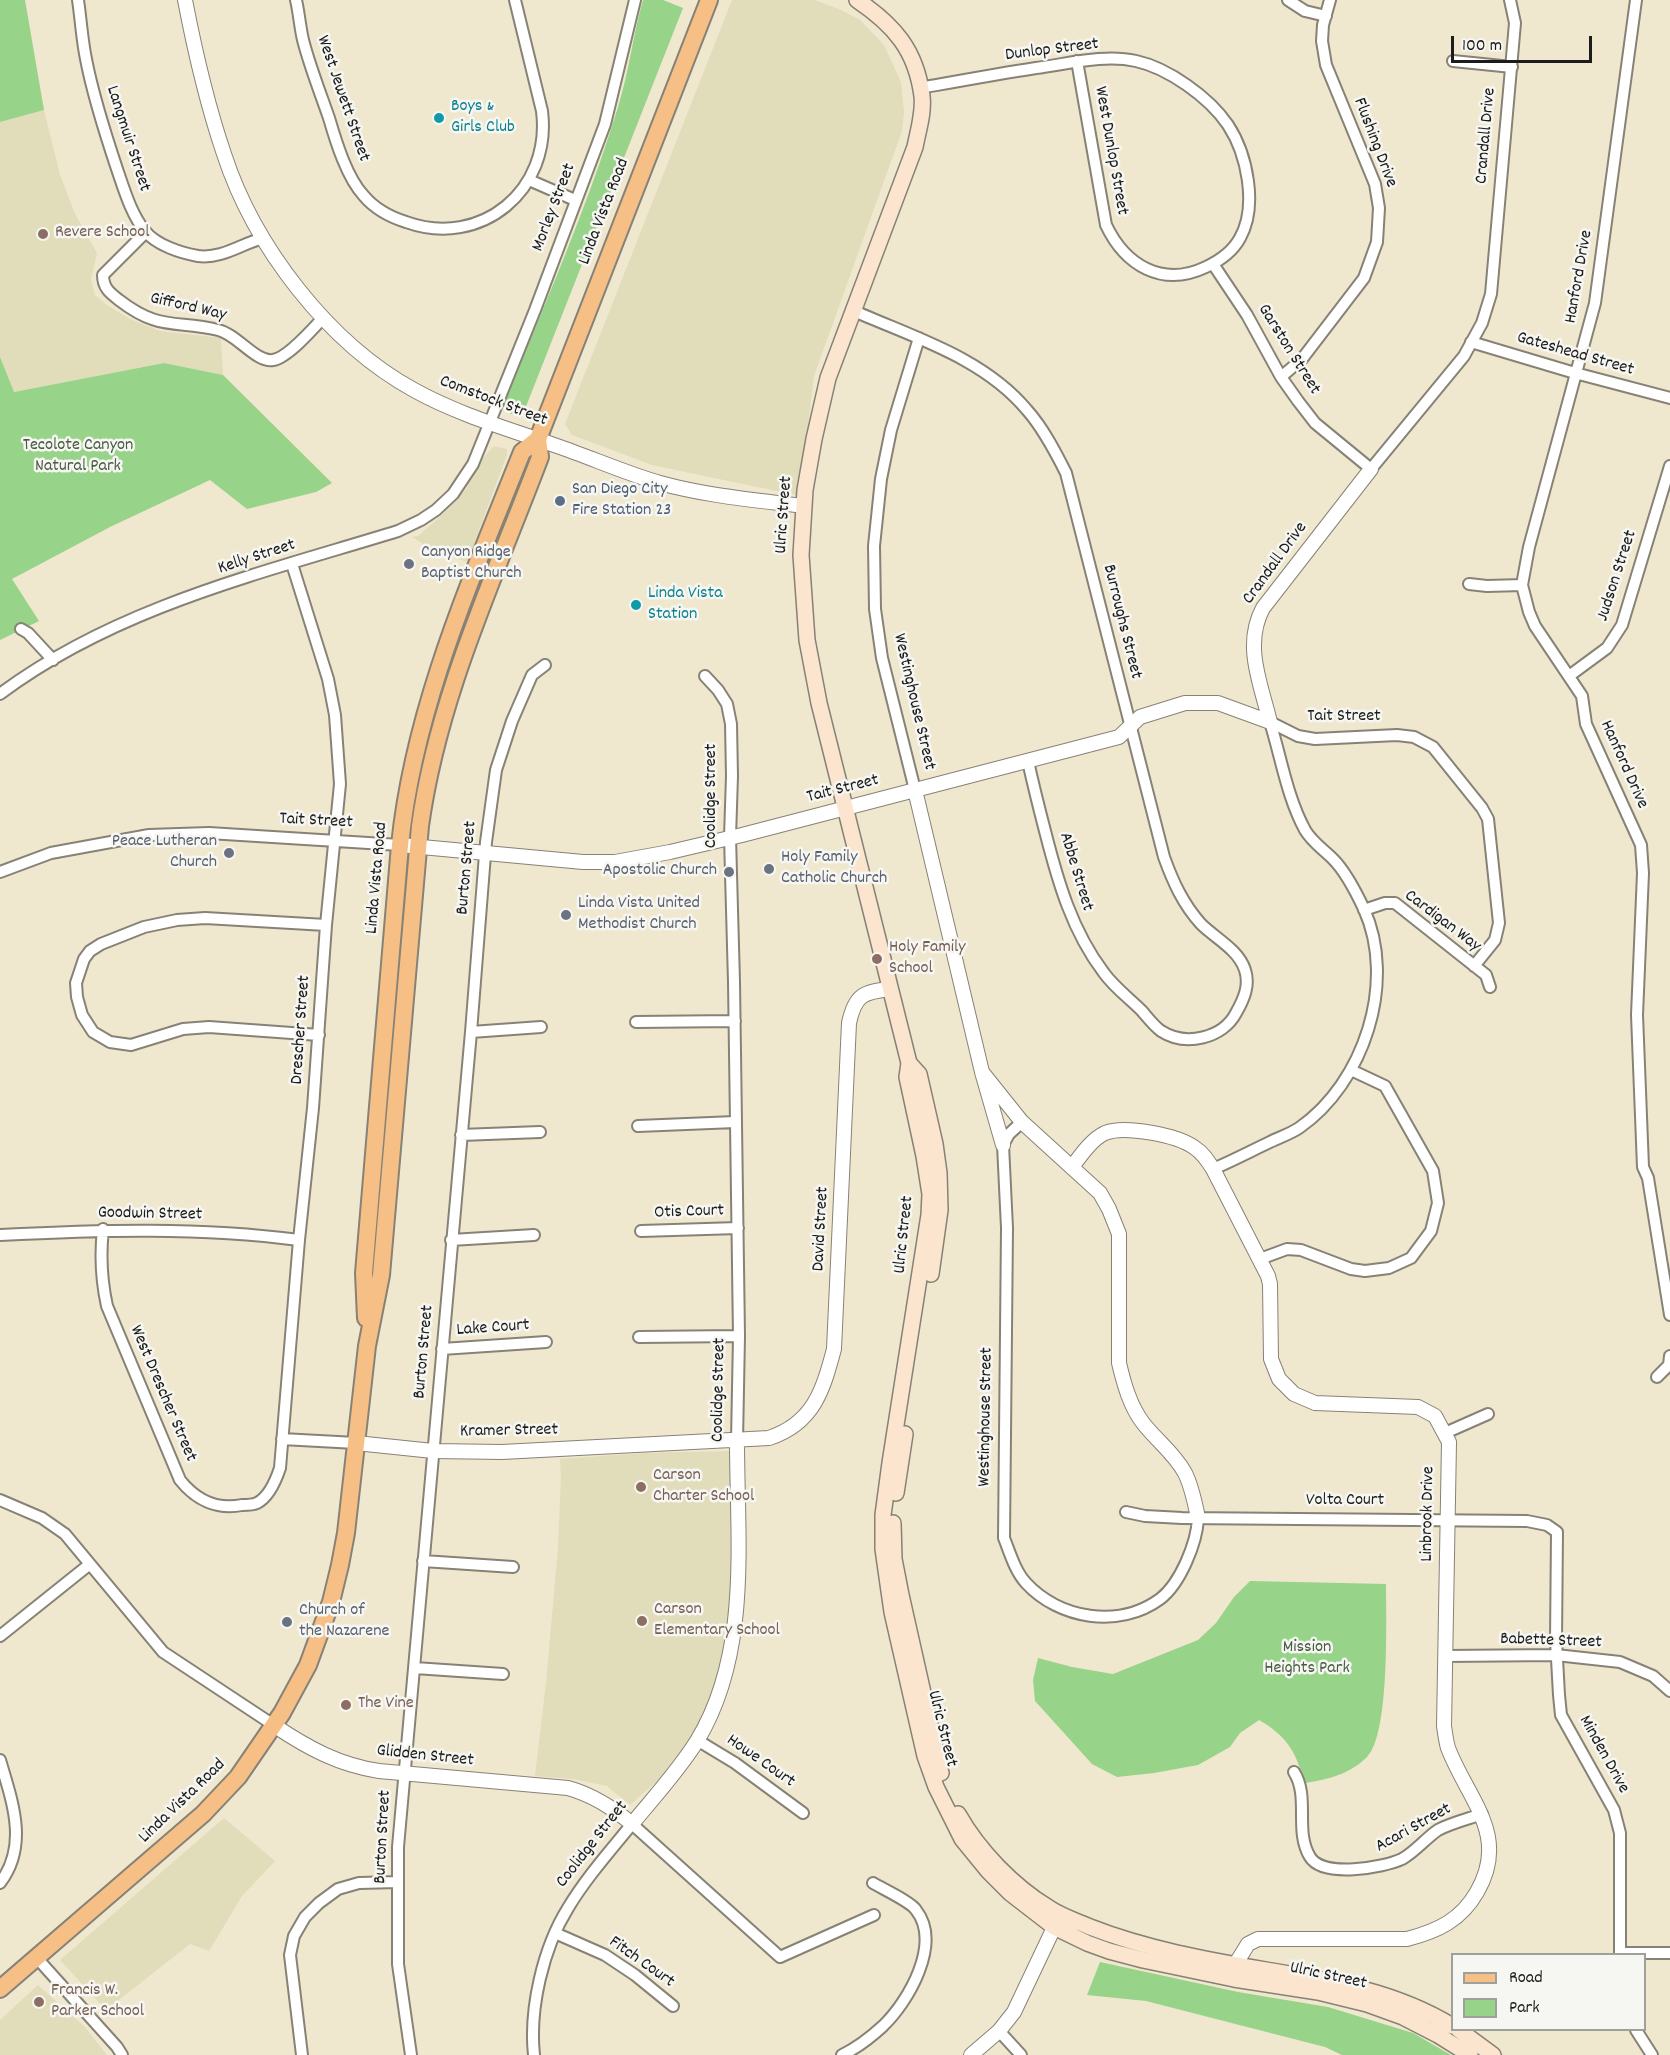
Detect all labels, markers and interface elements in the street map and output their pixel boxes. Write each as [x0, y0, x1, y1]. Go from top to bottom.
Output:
scale bar [1454, 24, 1595, 62]
street label: West Jewett Street [310, 33, 374, 165]
text: 100 m [1462, 34, 1502, 59]
street label: Dunlop Street [1004, 35, 1100, 67]
street label: Langmuir Street [100, 83, 154, 195]
street label: West Dunlop Street [1088, 85, 1132, 217]
street label: Crandall Drive [1472, 87, 1502, 185]
street label: Flushing Drive [1347, 95, 1401, 191]
place label: Boys & Girls Club [451, 97, 515, 140]
marker: Boys & Girls Club [432, 111, 446, 125]
street label: Linda Vista Road [575, 156, 635, 268]
street label: Morley Street [528, 161, 582, 255]
place label: Revere School [55, 223, 150, 245]
marker: Revere School [36, 227, 50, 241]
street label: Hanford Drive [1561, 229, 1599, 325]
street label: Gifford Way [148, 289, 228, 327]
street label: Garston Street [1252, 301, 1324, 399]
street label: Gateshead Street [1514, 328, 1636, 382]
street label: Comstock Street [436, 371, 550, 433]
park label: Tecolote Canyon Natural Park [23, 436, 133, 478]
street label: Ulric Street [772, 475, 798, 555]
place label: San Diego City Fire Station 23 [572, 480, 671, 522]
marker: San Diego City Fire Station 23 [553, 494, 567, 508]
street label: Crandall Drive [1239, 519, 1313, 609]
street label: Judson Street [1593, 528, 1643, 624]
street label: Kelly Street [216, 535, 298, 581]
place label: Canyon Ridge Baptist Church [421, 543, 522, 586]
marker: Canyon Ridge Baptist Church [402, 557, 416, 571]
street label: Burroughs Street [1096, 563, 1146, 681]
place label: Linda Vista Station [648, 584, 723, 626]
marker: Linda Vista Station [629, 598, 643, 612]
street label: Westinghouse Street [887, 632, 939, 772]
street label: Tait Street [1307, 707, 1381, 729]
street label: Hanford Drive [1594, 718, 1652, 812]
street label: Coolidge Street [702, 744, 724, 848]
street label: Tait Street [805, 771, 881, 809]
street label: Tait Street [279, 809, 353, 835]
street label: Burton Street [453, 820, 483, 916]
street label: Linda Vista Road [362, 821, 394, 935]
street label: Abbe Street [1053, 830, 1097, 914]
place label: Peace Lutheran Church [112, 832, 217, 874]
marker: Peace Lutheran Church [222, 846, 236, 860]
place label: Holy Family Catholic Church [781, 848, 887, 890]
place label: Apostolic Church [603, 861, 717, 883]
marker: Holy Family Catholic Church [762, 862, 776, 876]
marker: Apostolic Church [722, 865, 736, 879]
street label: Cardigan Way [1399, 886, 1485, 958]
place label: Linda Vista United Methodist Church [578, 894, 700, 936]
marker: Linda Vista United Methodist Church [559, 908, 573, 922]
place label: Holy Family School [889, 938, 966, 980]
marker: Holy Family School [870, 952, 884, 966]
street label: Drescher Street [287, 975, 317, 1085]
street label: David Street [809, 1186, 835, 1272]
street label: Ulric Street [890, 1195, 920, 1275]
street label: Otis Court [654, 1201, 724, 1225]
street label: Goodwin Street [98, 1203, 202, 1227]
street label: Burton Street [410, 1304, 440, 1400]
street label: Lake Court [456, 1316, 530, 1342]
street label: West Drescher Street [124, 1323, 200, 1465]
street label: Coolidge Street [708, 1338, 732, 1442]
street label: Westinghouse Street [975, 1347, 999, 1487]
street label: Kramer Street [460, 1420, 558, 1444]
place label: Carson Charter School [653, 1466, 754, 1508]
street label: Linbrook Drive [1417, 1466, 1441, 1562]
marker: Carson Charter School [634, 1480, 648, 1494]
street label: Volta Court [1306, 1491, 1384, 1513]
place label: Carson Elementary School [654, 1600, 780, 1642]
place label: Church of the Nazarene [299, 1601, 389, 1644]
marker: Carson Elementary School [635, 1614, 649, 1628]
marker: Church of the Nazarene [280, 1615, 294, 1629]
street label: Babette Street [1500, 1629, 1602, 1655]
park label: Mission Heights Park [1264, 1638, 1350, 1680]
street label: Ulric Street [921, 1689, 961, 1769]
place label: The Vine [358, 1694, 414, 1716]
marker: The Vine [339, 1698, 353, 1712]
street label: Minden Drive [1573, 1712, 1633, 1798]
street label: Howe Court [722, 1731, 798, 1793]
street label: Glidden Street [375, 1741, 475, 1773]
street label: Linda Vista Road [135, 1755, 231, 1849]
street label: Burton Street [371, 1790, 397, 1884]
street label: Coolidge Street [552, 1797, 634, 1893]
street label: Acari Street [1372, 1799, 1456, 1859]
street label: Fitch Court [604, 1932, 678, 1994]
legend [1451, 1953, 1646, 2031]
street label: Ulric Street [1288, 1958, 1368, 1996]
text: Road [1509, 1966, 1543, 1991]
place label: Francis W. Parker School [51, 1981, 144, 2024]
marker: Francis W. Parker School [32, 1995, 46, 2009]
text: Park [1509, 1996, 1540, 2021]

